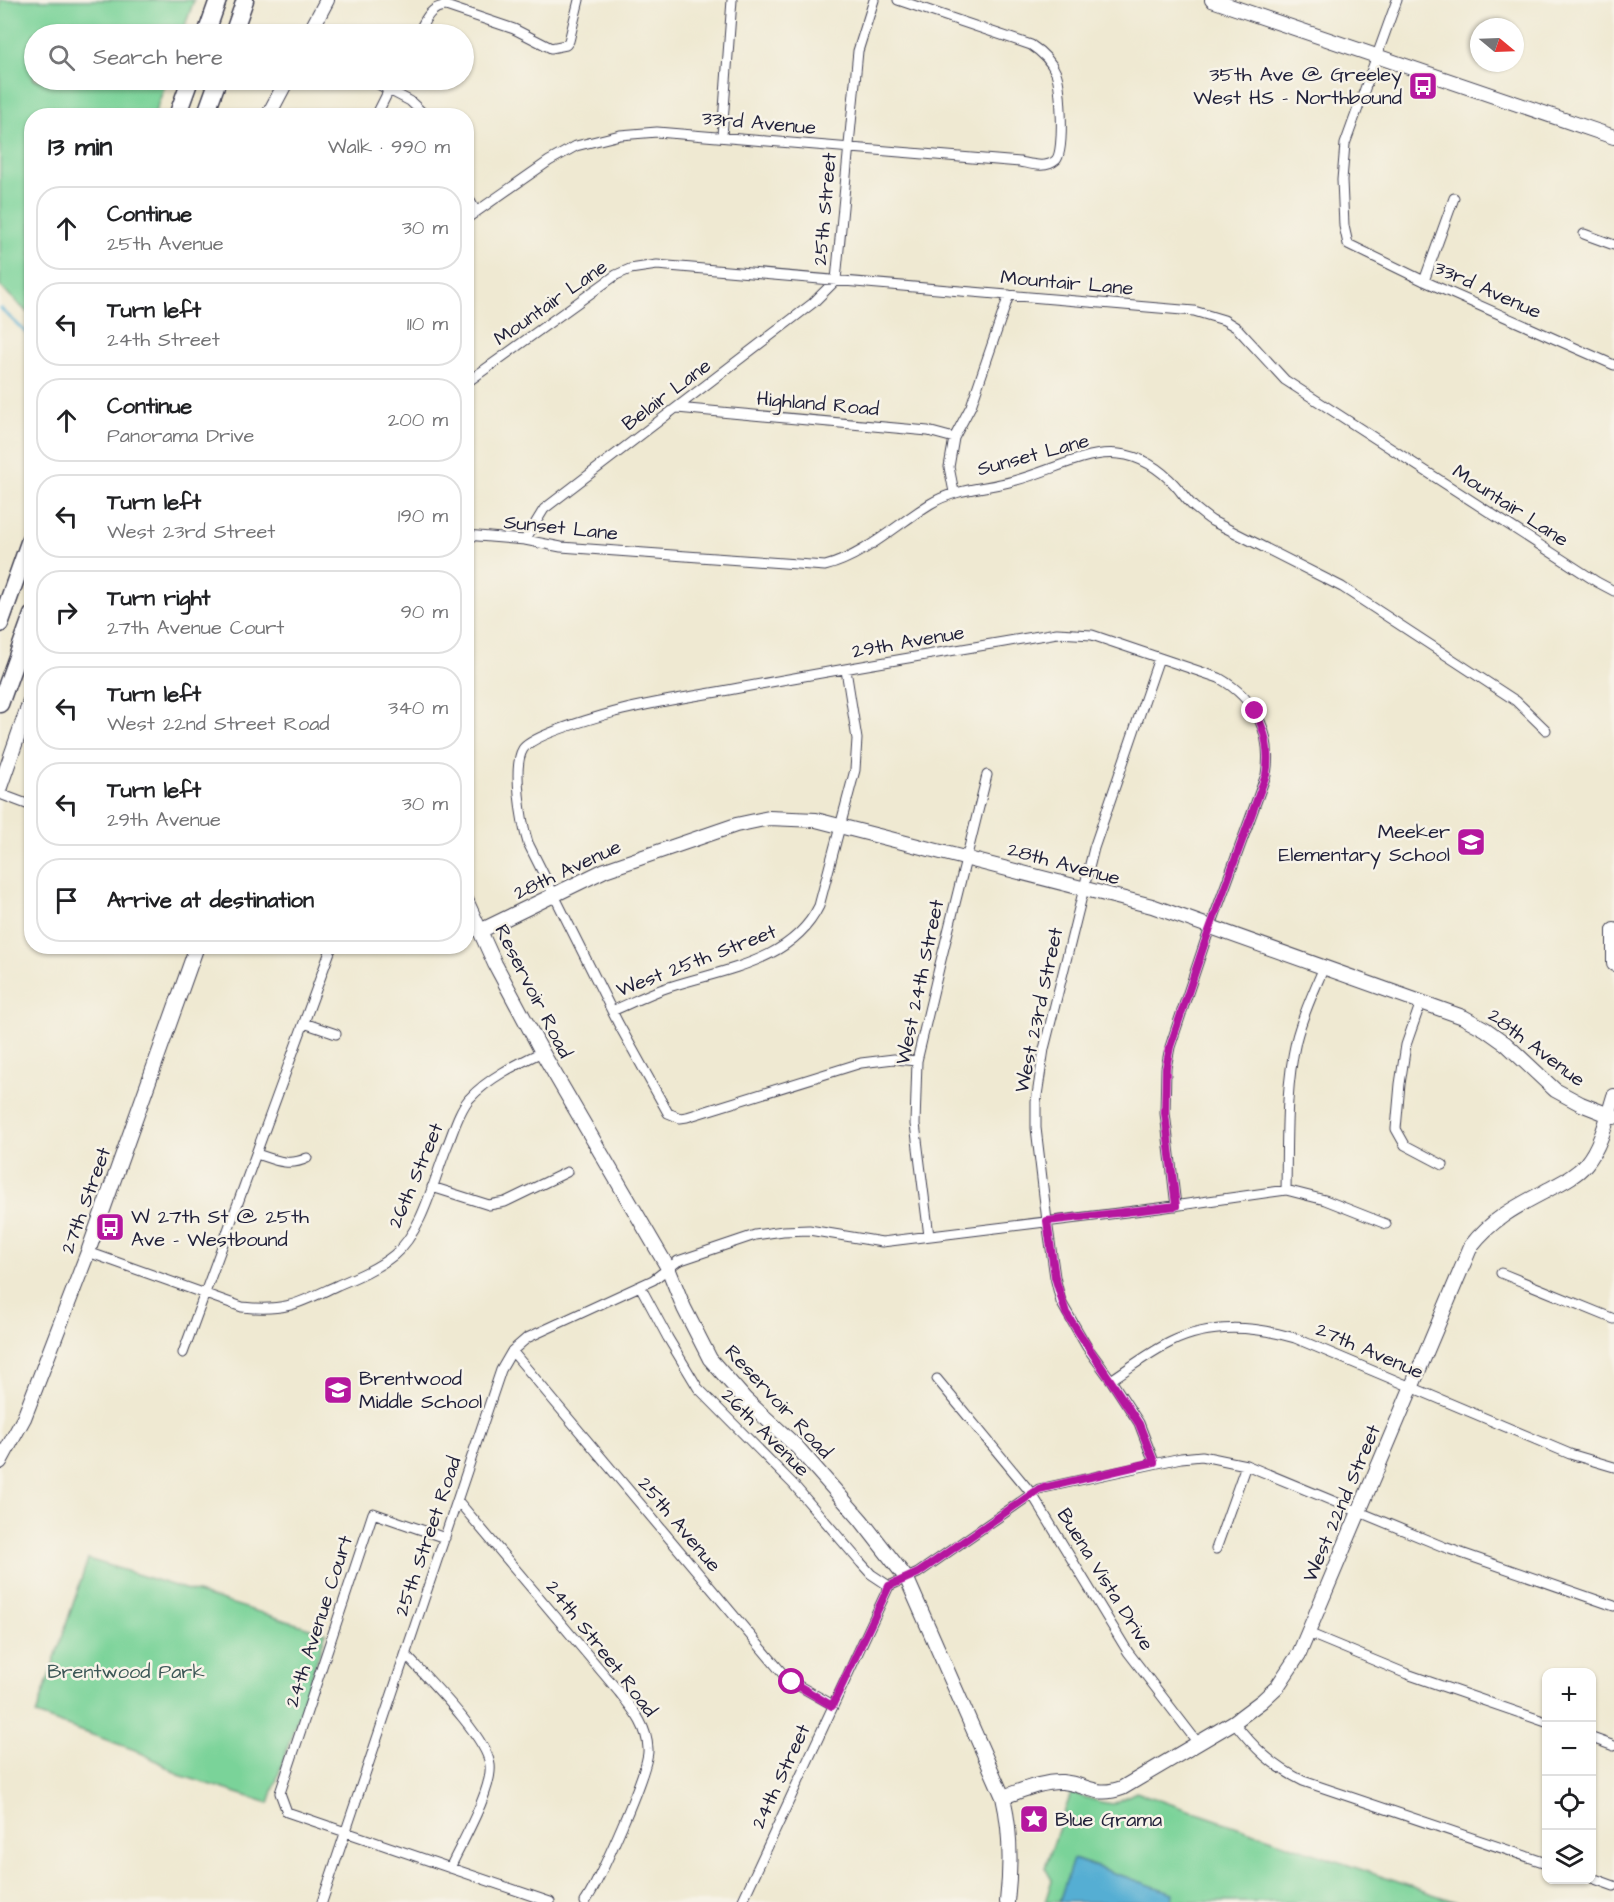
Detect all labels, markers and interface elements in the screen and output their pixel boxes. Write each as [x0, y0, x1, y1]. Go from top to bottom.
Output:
north arrow [1470, 18, 1524, 72]
search box [24, 24, 474, 90]
icon: search [45, 41, 78, 74]
text: Search here [93, 42, 223, 73]
place label: 35th Ave @ Greeley West HS - Northbound [1193, 61, 1402, 112]
bus stop icon: 35th Ave @ Greeley West HS - Northbound [1407, 70, 1439, 102]
street label: 33rd Avenue [701, 104, 817, 142]
text: 13 min [48, 129, 112, 165]
text: Walk · 990 m [328, 133, 450, 161]
street label: 25th Street [806, 151, 844, 267]
text: Continue [107, 199, 192, 230]
icon: ahead [50, 212, 83, 245]
text: 30 m [402, 214, 448, 242]
text: 25th Avenue [107, 230, 224, 258]
street label: Mountair Lane [488, 253, 613, 352]
street label: 33rd Avenue [1430, 254, 1546, 326]
street label: Mountair Lane [999, 263, 1135, 303]
text: Turn left [107, 295, 201, 326]
icon: left [50, 308, 83, 341]
text: 110 m [407, 310, 448, 338]
text: 24th Street [107, 326, 220, 354]
street label: Belair Lane [616, 352, 717, 438]
street label: Highland Road [755, 385, 880, 424]
text: Continue [107, 391, 192, 422]
icon: ahead [50, 404, 83, 437]
text: 200 m [388, 406, 448, 434]
text: Panorama Drive [107, 422, 254, 450]
street label: Sunset Lane [974, 427, 1092, 483]
street label: Mountair Lane [1447, 458, 1574, 554]
text: Turn left [107, 487, 201, 518]
icon: left [50, 500, 83, 533]
text: 190 m [398, 502, 448, 530]
street label: Sunset Lane [502, 508, 620, 548]
text: West 23rd Street [107, 518, 275, 546]
text: Turn right [107, 583, 210, 614]
icon: right [50, 596, 83, 629]
text: 90 m [400, 598, 448, 626]
text: 27th Avenue Court [107, 614, 284, 642]
street label: 29th Avenue [850, 618, 967, 666]
text: Turn left [107, 679, 201, 710]
icon: left [50, 692, 83, 725]
text: 340 m [388, 694, 448, 722]
route end [1241, 697, 1267, 723]
text: West 22nd Street Road [107, 710, 330, 738]
text: Turn left [107, 775, 201, 806]
icon: left [50, 788, 83, 821]
text: 30 m [402, 790, 448, 818]
text: 29th Avenue [107, 806, 221, 834]
place label: Meeker Elementary School [1278, 818, 1450, 870]
school or university icon: Meeker Elementary School [1455, 826, 1487, 858]
street label: 28th Avenue [509, 833, 626, 907]
street label: 28th Avenue [1004, 836, 1123, 892]
icon: arrive [50, 884, 83, 917]
text: Arrive at destination [107, 885, 314, 916]
street label: West 24th Street [889, 897, 951, 1068]
street label: West 25th Street [612, 918, 780, 1004]
street label: Reservoir Road [487, 920, 579, 1063]
street label: West 23rd Street [1008, 925, 1070, 1095]
street label: 28th Avenue [1482, 1002, 1591, 1094]
street label: 26th Street [381, 1119, 451, 1232]
street label: 27th Street [54, 1143, 118, 1257]
place label: W 27th St @ 25th Ave - Westbound [131, 1203, 309, 1254]
bus stop icon: W 27th St @ 25th Ave - Westbound [94, 1211, 126, 1243]
street label: 27th Avenue [1311, 1316, 1428, 1386]
street label: Reservoir Road [718, 1339, 839, 1465]
place label: Brentwood Middle School [359, 1365, 482, 1416]
school or university icon: Brentwood Middle School [322, 1374, 354, 1406]
street label: 26th Avenue [715, 1382, 816, 1483]
street label: West 22nd Street [1296, 1420, 1388, 1586]
street label: 25th Street Road [387, 1453, 468, 1620]
street label: 25th Avenue [631, 1471, 728, 1578]
street label: Buena Vista Drive [1050, 1503, 1160, 1656]
street label: 24th Avenue Court [278, 1532, 360, 1711]
street label: 24th Street Road [539, 1574, 664, 1723]
park label: Brentwood Park [47, 1658, 205, 1686]
route start [778, 1668, 804, 1694]
map controls [1542, 1668, 1596, 1884]
button: + [1542, 1668, 1596, 1722]
street label: 24th Street [744, 1719, 817, 1833]
button: − [1542, 1722, 1596, 1776]
button: locate [1542, 1776, 1596, 1830]
place icon: Blue Grama [1018, 1803, 1050, 1835]
place label: Blue Grama [1055, 1806, 1162, 1834]
button: layers [1542, 1830, 1596, 1884]

